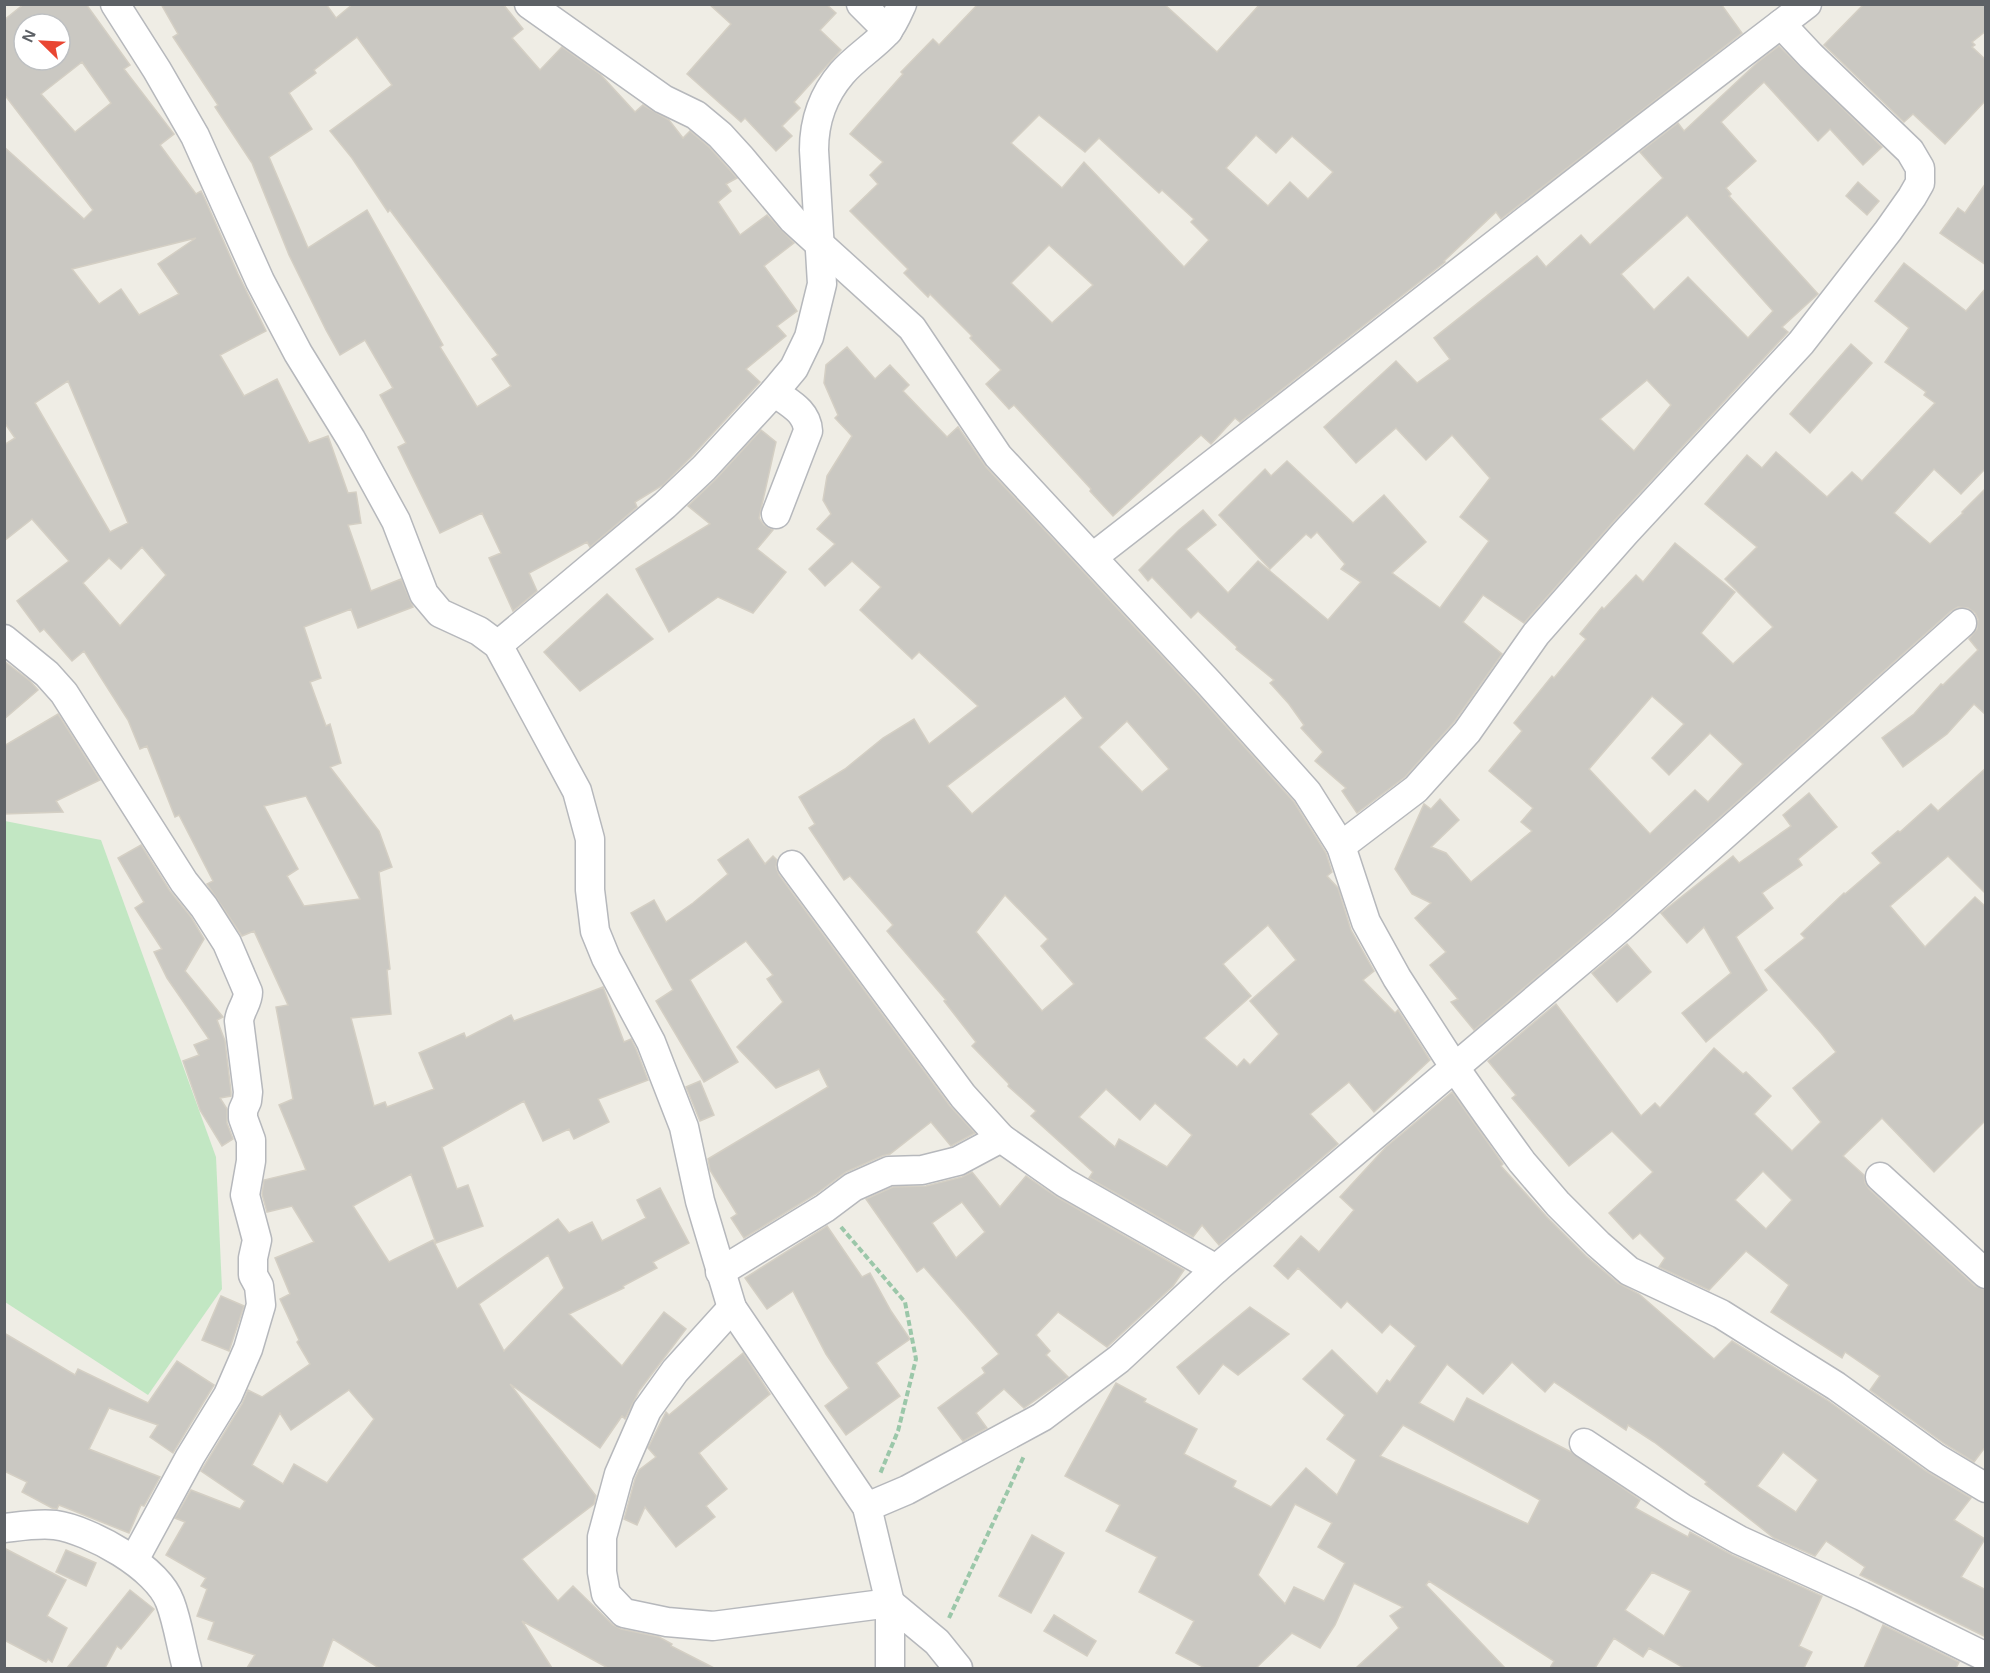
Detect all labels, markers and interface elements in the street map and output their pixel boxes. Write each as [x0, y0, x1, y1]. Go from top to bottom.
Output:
north arrow [12, 12, 72, 72]
text: N [19, 27, 39, 45]

